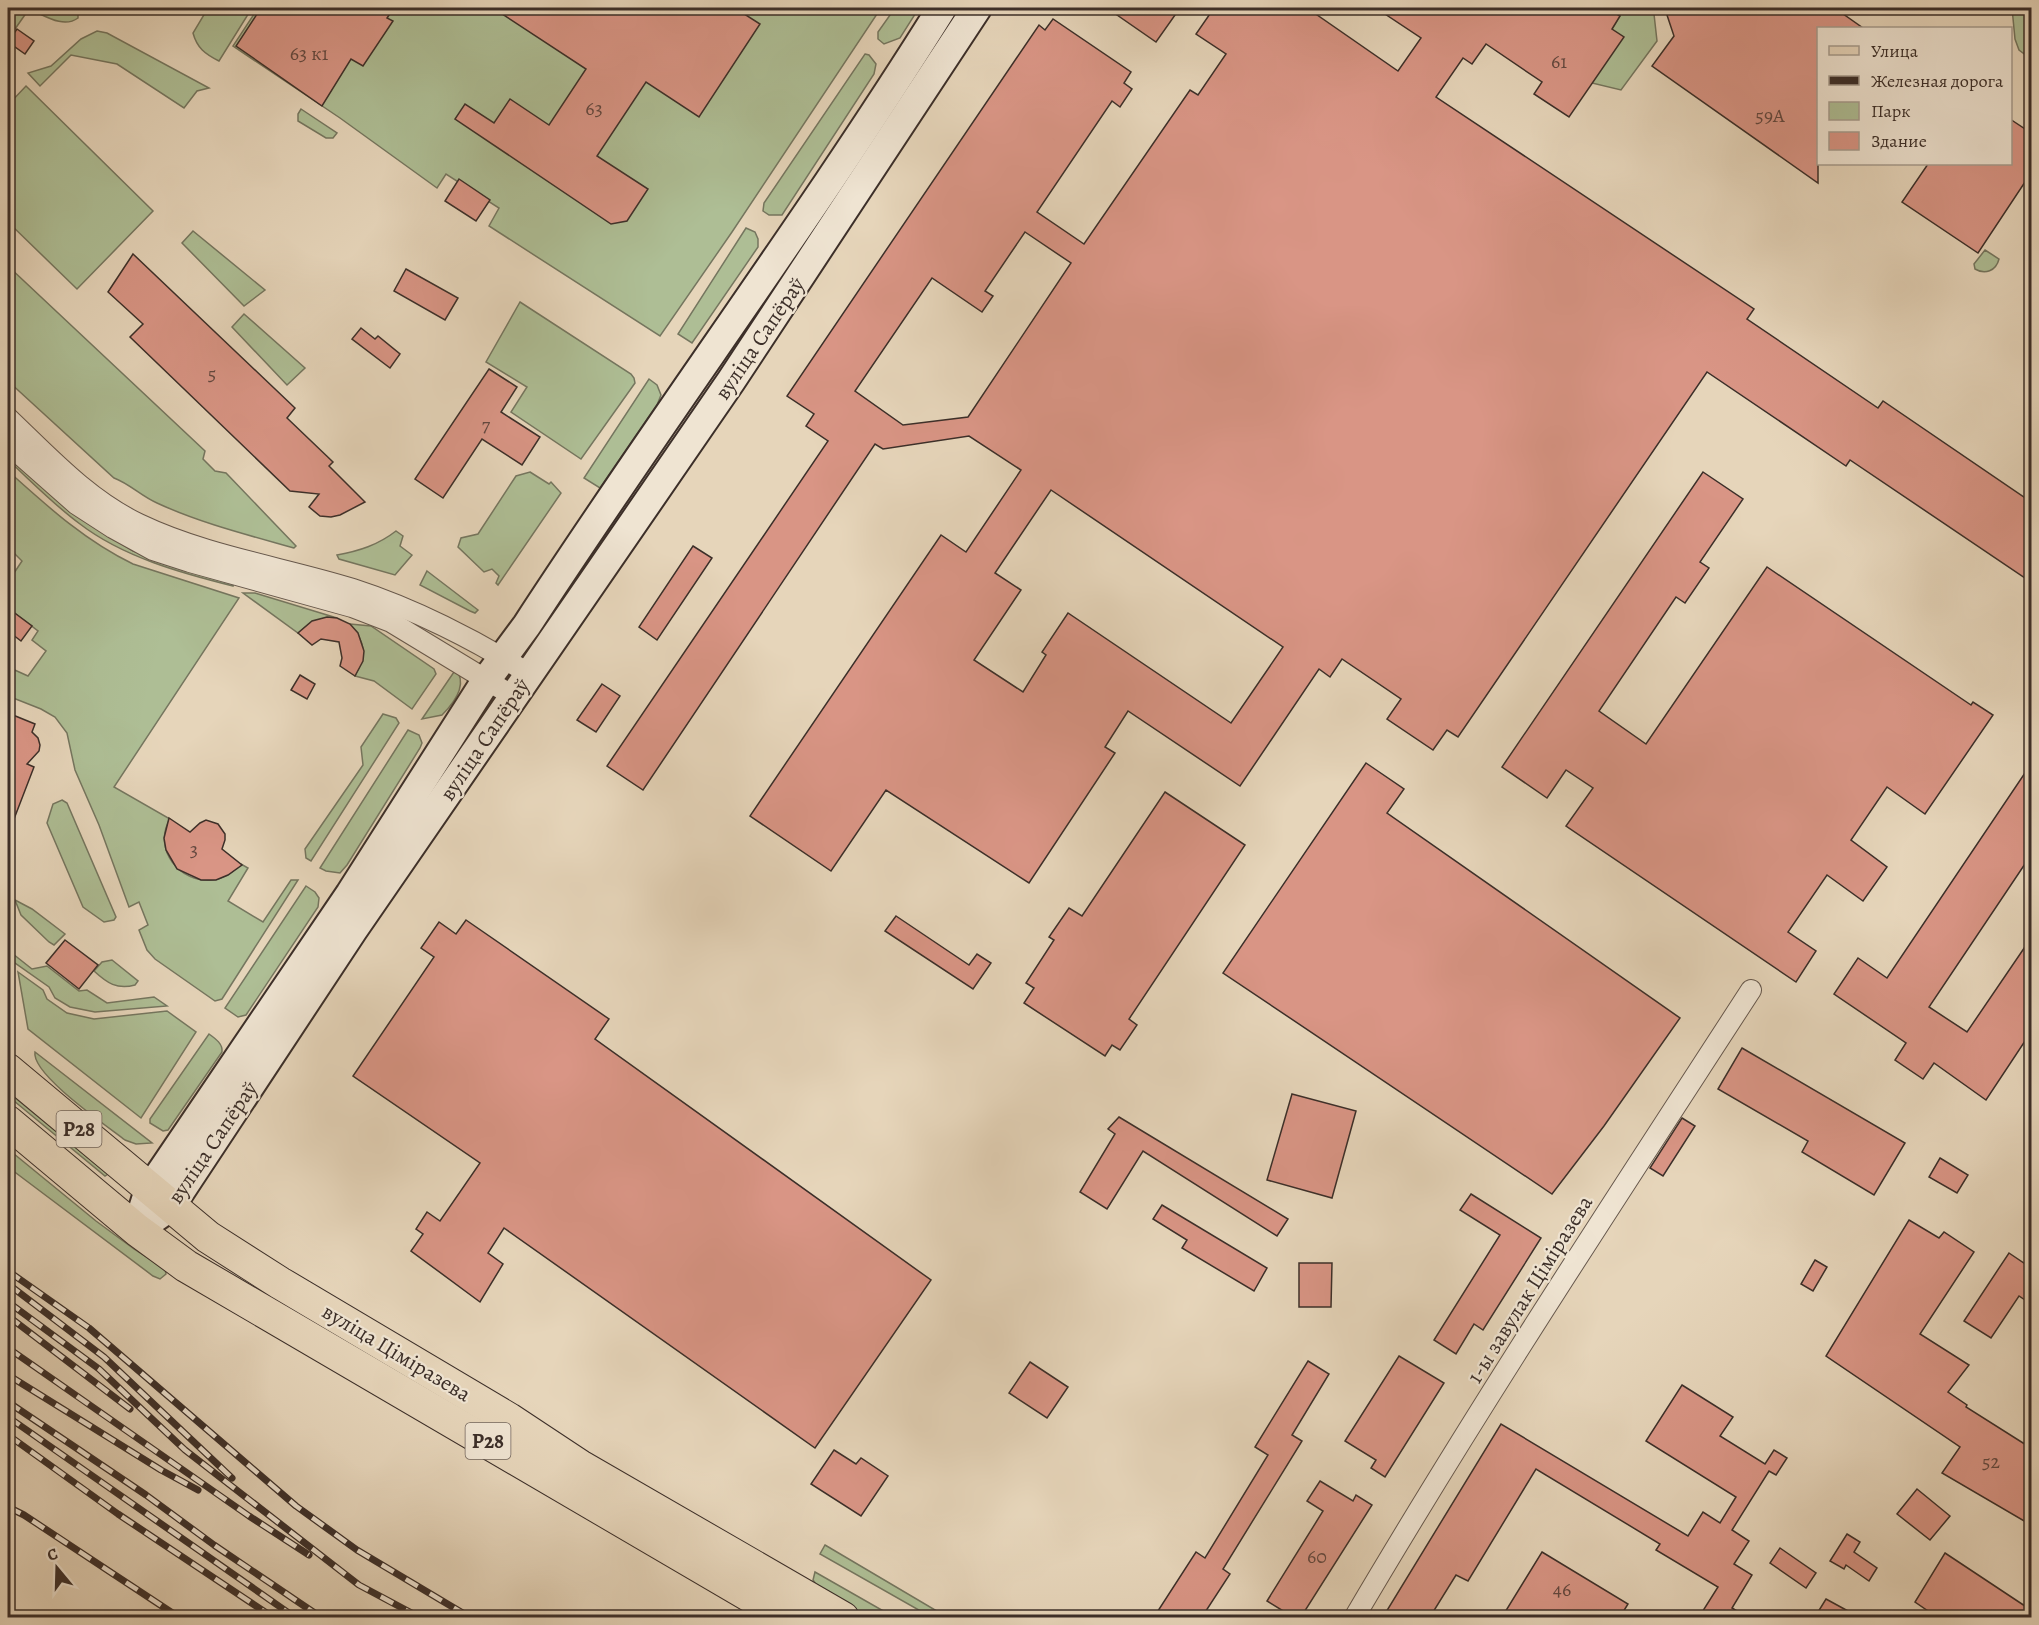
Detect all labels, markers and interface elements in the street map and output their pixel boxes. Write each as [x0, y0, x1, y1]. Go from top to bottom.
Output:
legend [1817, 27, 2012, 165]
text: Улица [1871, 39, 1919, 63]
house number: 63 к1 [290, 40, 329, 67]
house number: 61 [1551, 48, 1567, 75]
text: Железная дорога [1871, 69, 2004, 93]
house number: 63 [585, 95, 603, 122]
text: Парк [1871, 99, 1911, 123]
house number: 59А [1755, 102, 1785, 129]
text: Здание [1871, 129, 1927, 153]
street label: вуліца Сапёраў [708, 270, 813, 406]
house number: 5 [208, 360, 216, 387]
house number: 7 [482, 411, 491, 438]
street label: вуліца Сапёраў [433, 671, 538, 807]
house number: 3 [190, 836, 198, 863]
street label: вуліца Сапёраў [161, 1074, 266, 1210]
road number: Р28 [56, 1111, 101, 1147]
street label: 1-ы завулак Ціміразева [1460, 1189, 1600, 1389]
street label: вуліца Ціміразева [316, 1297, 477, 1410]
road number: Р28 [466, 1423, 510, 1459]
house number: 52 [1982, 1448, 2001, 1475]
north arrow [27, 1538, 87, 1598]
text: С [44, 1543, 61, 1567]
house number: 60 [1307, 1543, 1327, 1570]
house number: 46 [1553, 1576, 1571, 1603]

